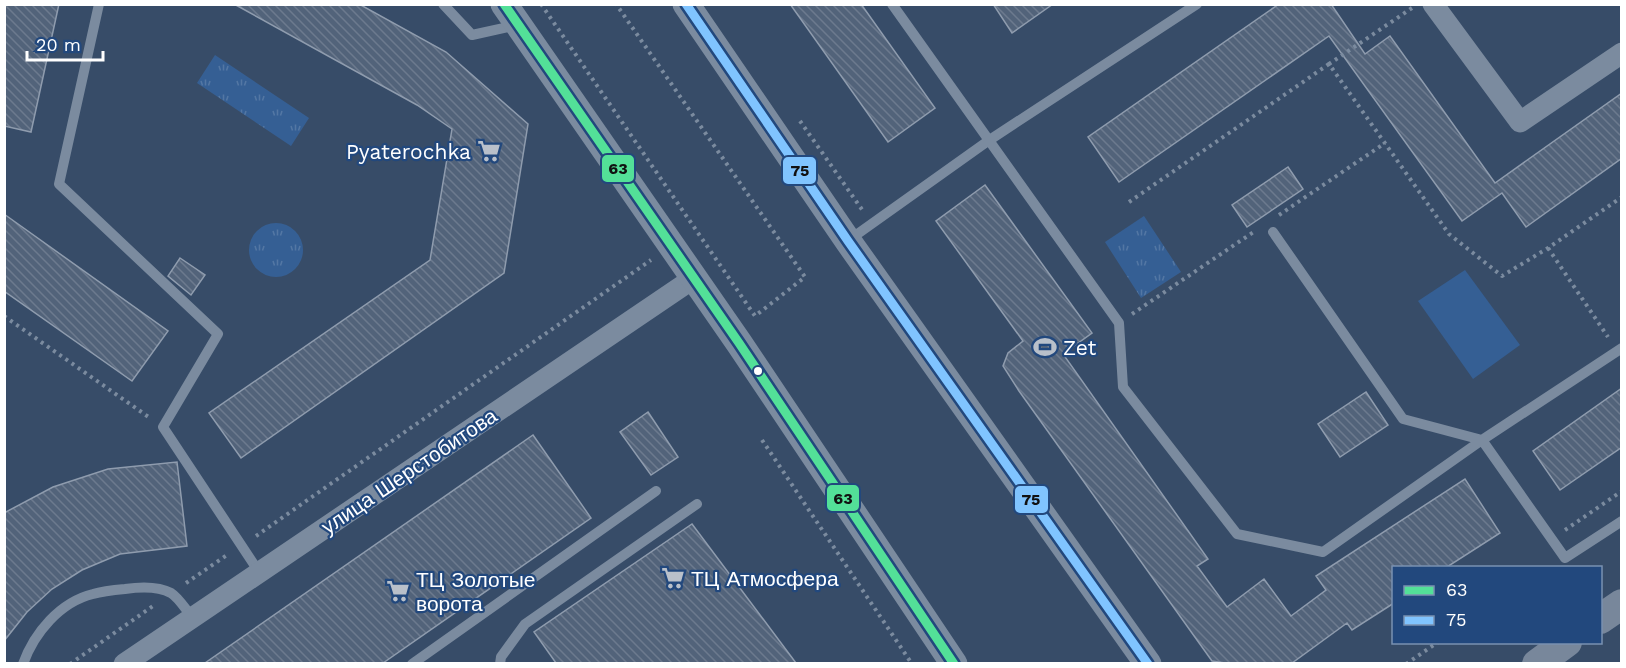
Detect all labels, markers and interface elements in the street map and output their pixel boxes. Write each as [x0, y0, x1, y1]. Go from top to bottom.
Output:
scale bar [27, 24, 104, 62]
text: 20 m [36, 34, 81, 55]
supermarket icon: Pyaterochka [476, 138, 502, 164]
place label: Pyaterochka [346, 139, 471, 164]
line badge: 63 [601, 154, 635, 183]
line badge: 75 [782, 156, 817, 185]
text: 63 [608, 159, 628, 178]
text: 75 [791, 161, 809, 180]
sports icon: Zet [1032, 334, 1058, 360]
place label: Zet [1063, 335, 1097, 360]
unlabelled marker [752, 365, 764, 377]
street label: улица Шерстобитова [316, 403, 502, 539]
line badge: 63 [826, 484, 860, 512]
line badge: 75 [1014, 485, 1049, 514]
text: 63 [833, 489, 853, 508]
text: 75 [1022, 490, 1040, 509]
supermarket icon: ТЦ Атмосфера [660, 565, 686, 591]
place label: ТЦ Атмосфера [691, 566, 839, 591]
legend [1392, 566, 1602, 644]
place label: ТЦ Золотые ворота [416, 567, 536, 616]
supermarket icon: ТЦ Золотые ворота [385, 578, 411, 604]
text: 63 [1446, 579, 1467, 600]
text: 75 [1446, 609, 1467, 630]

